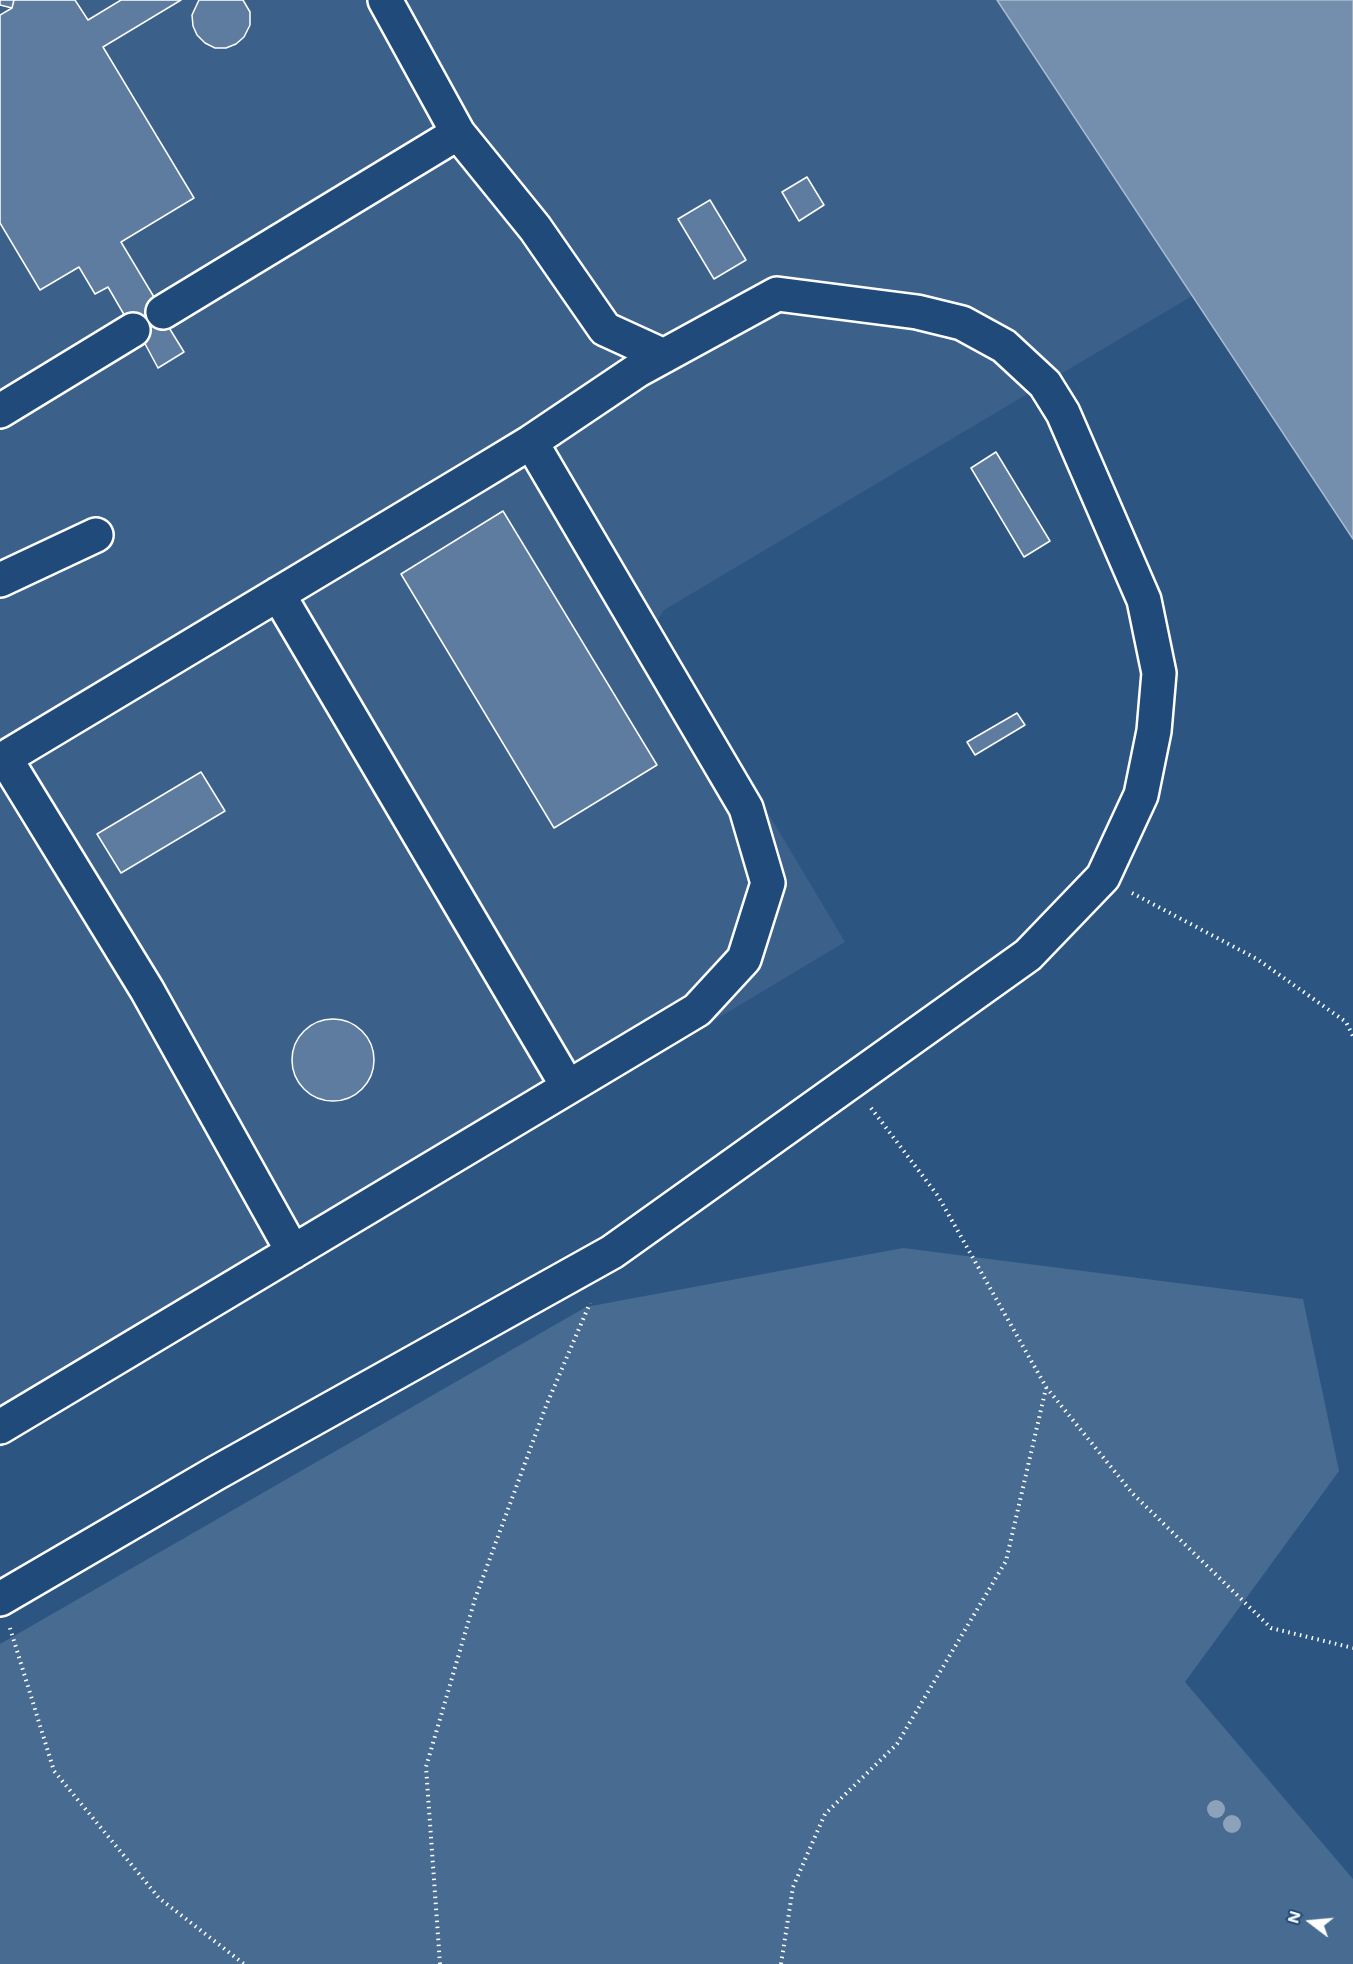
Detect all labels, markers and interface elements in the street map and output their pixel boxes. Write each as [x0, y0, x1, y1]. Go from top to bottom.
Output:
north arrow [1281, 1892, 1341, 1952]
text: N [1281, 1908, 1305, 1926]

